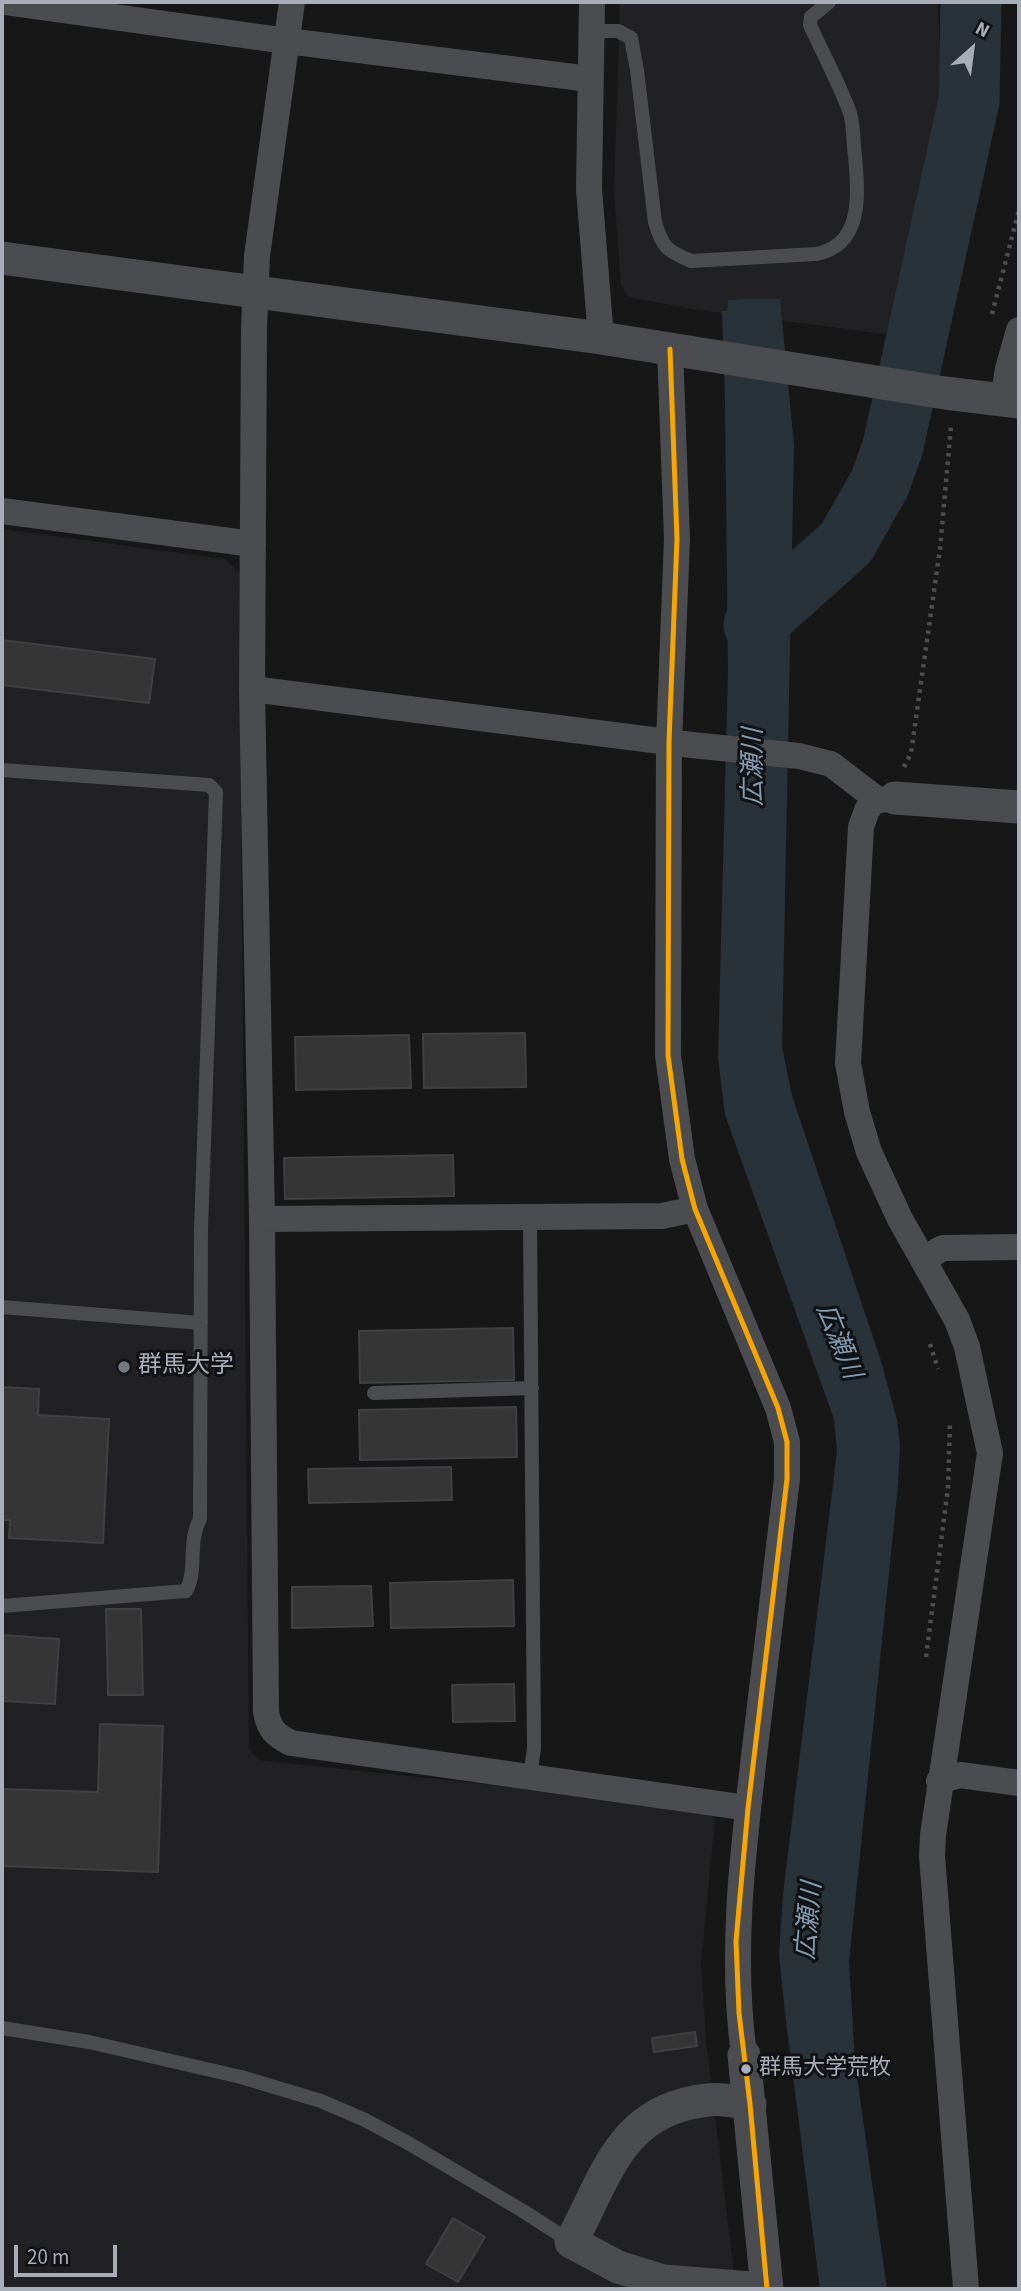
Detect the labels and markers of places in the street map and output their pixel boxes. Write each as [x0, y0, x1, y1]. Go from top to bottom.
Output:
place label: 群馬大学 [138, 1353, 234, 1381]
marker: 群馬大学 [116, 1359, 132, 1375]
place label: 群馬大学荒牧 [759, 2056, 891, 2082]
marker: 群馬大学荒牧 [739, 2062, 753, 2076]

